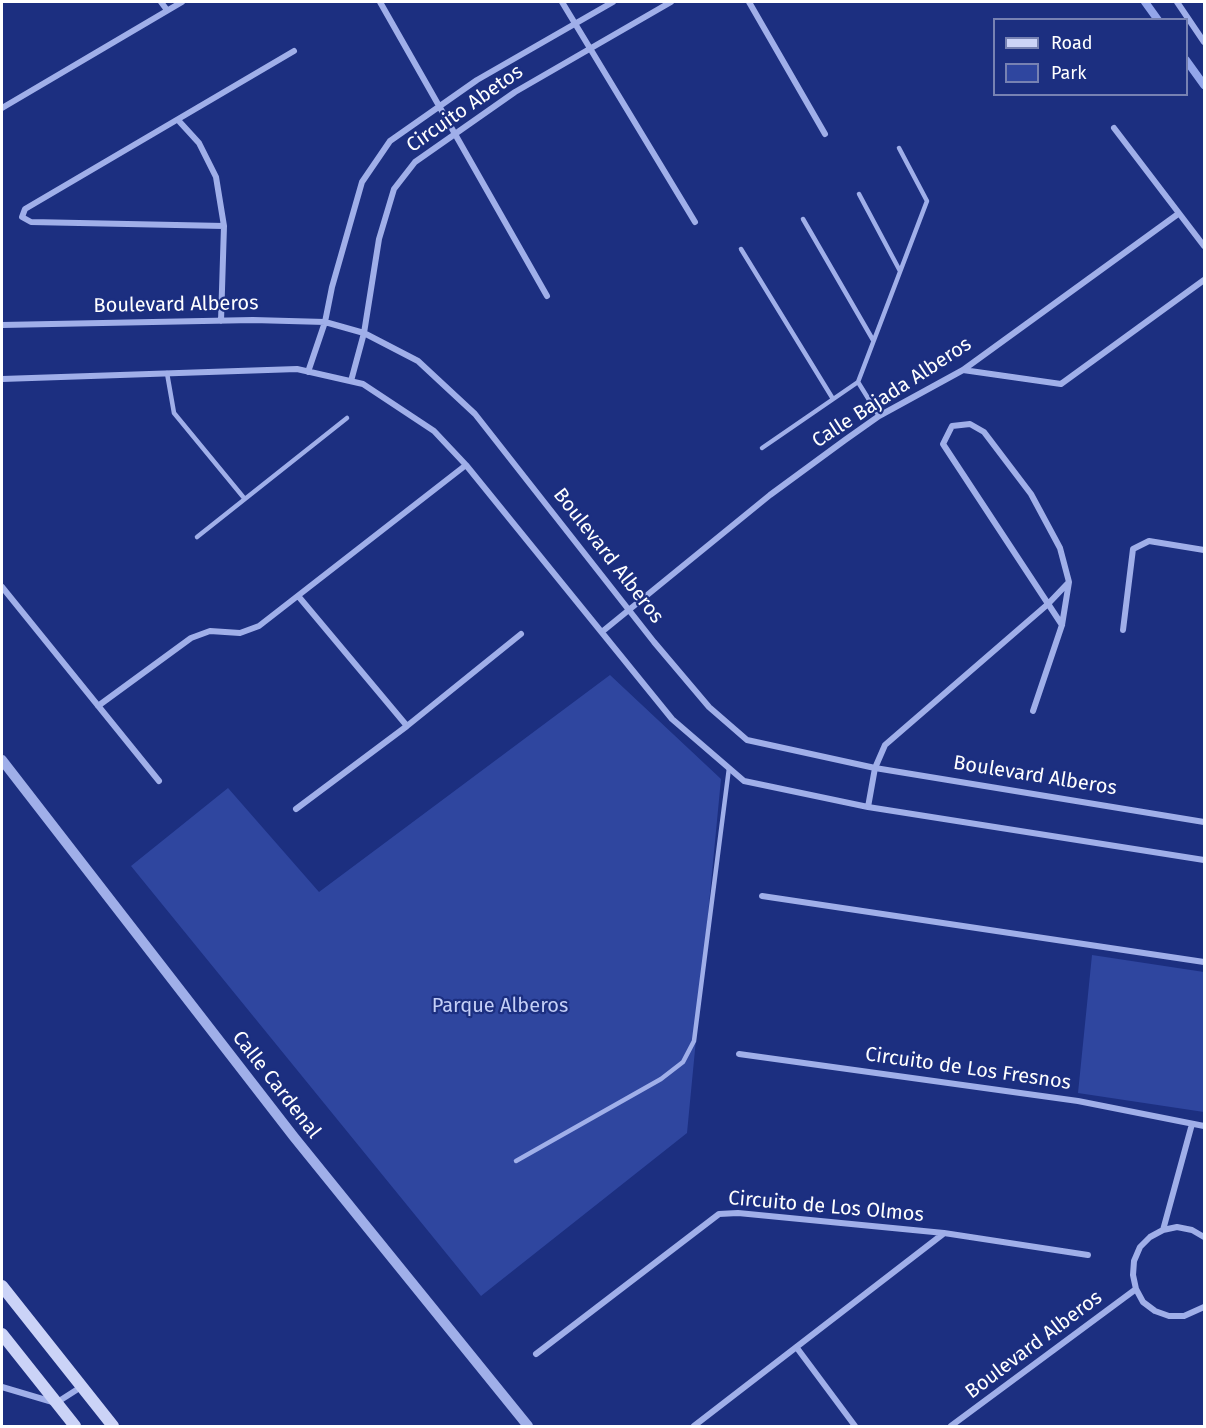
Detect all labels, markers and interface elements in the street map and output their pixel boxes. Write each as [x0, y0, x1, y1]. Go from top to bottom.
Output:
legend [993, 18, 1188, 96]
text: Road [1051, 32, 1093, 54]
street label: Circuito Abetos [402, 60, 528, 158]
text: Park [1051, 62, 1086, 84]
street label: Boulevard Alberos [93, 292, 259, 318]
street label: Calle Bajada Alberos [808, 333, 976, 453]
street label: Boulevard Alberos [548, 484, 668, 628]
street label: Boulevard Alberos [952, 751, 1118, 801]
park label: Parque Alberos [432, 994, 568, 1018]
street label: Calle Cardenal [227, 1027, 325, 1143]
street label: Circuito de Los Fresnos [864, 1043, 1072, 1095]
street label: Circuito de Los Olmos [727, 1186, 925, 1228]
street label: Boulevard Alberos [961, 1286, 1107, 1404]

